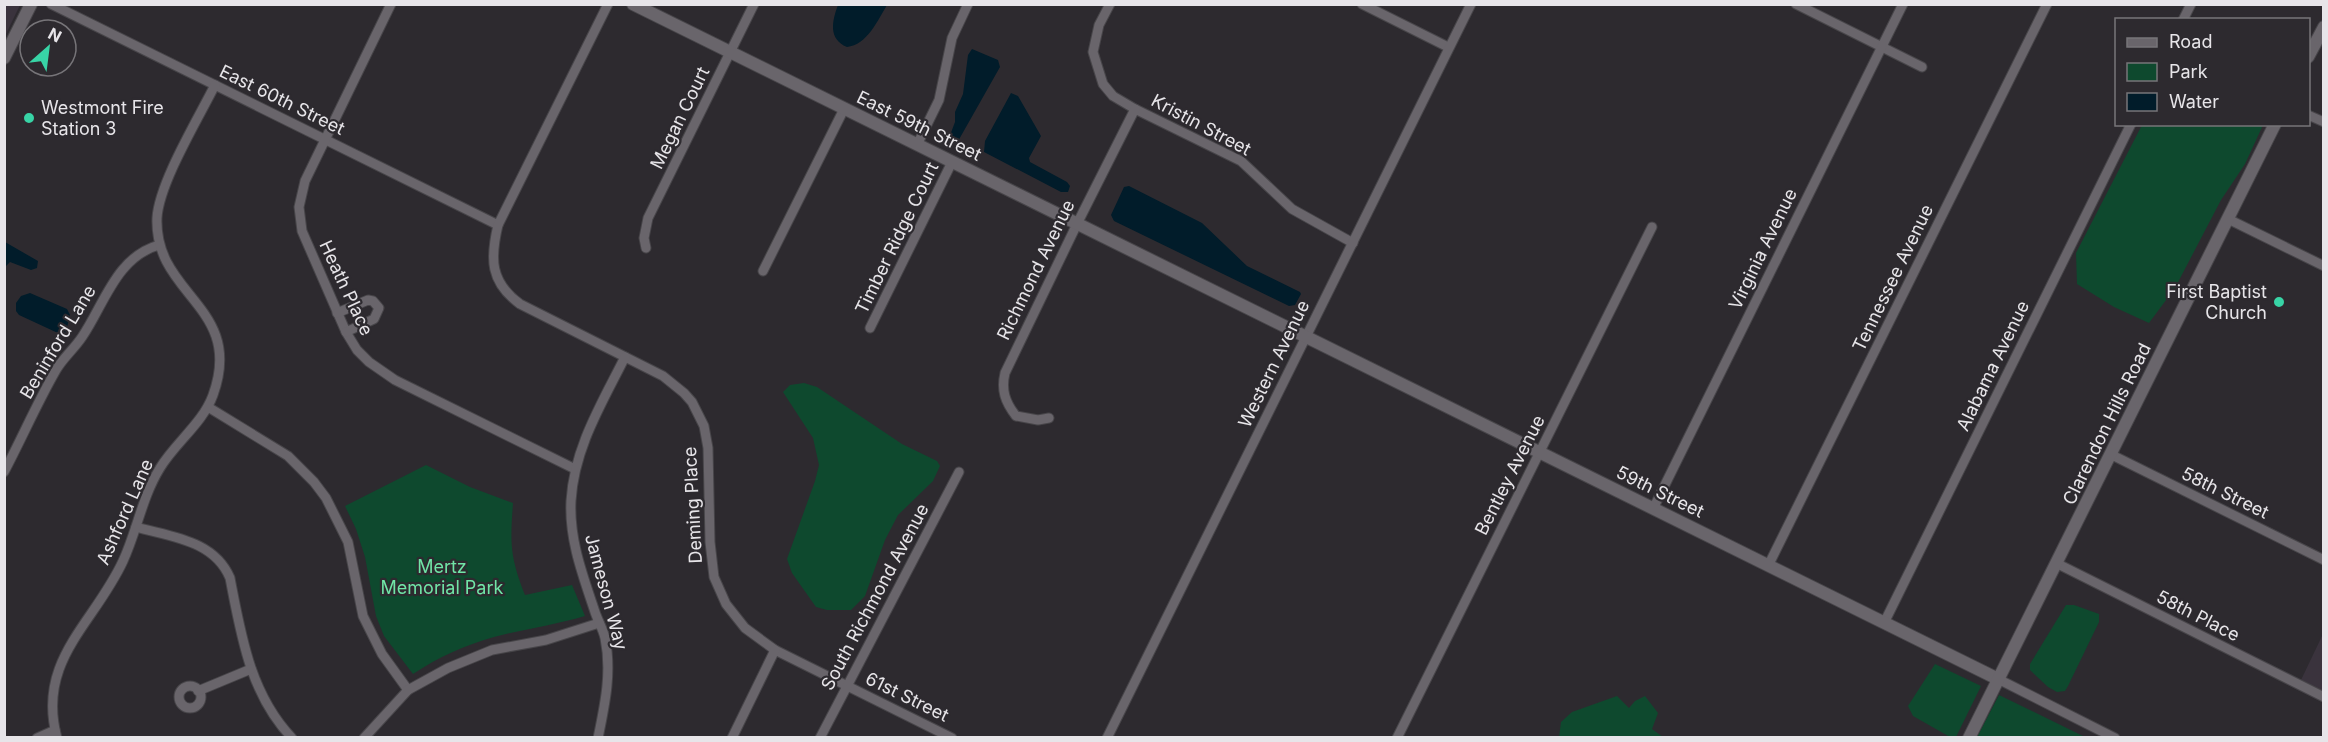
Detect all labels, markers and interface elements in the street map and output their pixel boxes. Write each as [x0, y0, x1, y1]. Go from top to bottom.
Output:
north arrow [18, 18, 78, 78]
legend [2115, 18, 2310, 126]
text: N [45, 23, 65, 46]
text: Road [2169, 31, 2212, 52]
street label: East 60th Street [216, 60, 348, 139]
text: Park [2169, 61, 2208, 82]
street label: Megan Court [646, 63, 713, 172]
street label: East 59th Street [853, 86, 985, 165]
street label: Kristin Street [1148, 90, 1255, 160]
text: Water [2169, 91, 2219, 112]
place label: Westmont Fire Station 3 [41, 97, 164, 139]
marker: Westmont Fire Station 3 [22, 111, 36, 125]
street label: Timber Ridge Court [851, 158, 942, 317]
street label: Virginia Avenue [1724, 185, 1801, 313]
street label: Richmond Avenue [992, 196, 1079, 343]
street label: Tennessee Avenue [1848, 201, 1937, 355]
street label: Heath Place [315, 237, 378, 339]
street label: Beninford Lane [15, 281, 100, 402]
place label: First Baptist Church [2166, 281, 2267, 323]
marker: First Baptist Church [2272, 295, 2286, 309]
street label: Western Avenue [1234, 297, 1313, 431]
street label: Alabama Avenue [1952, 297, 2033, 434]
street label: Clarendon Hills Road [2058, 340, 2155, 508]
street label: Bentley Avenue [1470, 411, 1549, 538]
street label: Deming Place [679, 446, 706, 564]
street label: Ashford Lane [92, 456, 157, 568]
street label: 59th Street [1613, 461, 1707, 522]
street label: 58th Street [2178, 462, 2272, 523]
street label: South Richmond Avenue [816, 500, 933, 694]
street label: Jameson Way [581, 531, 632, 652]
park label: Mertz Memorial Park [381, 556, 504, 598]
street label: 58th Place [2153, 586, 2243, 645]
street label: 61st Street [862, 667, 952, 726]

